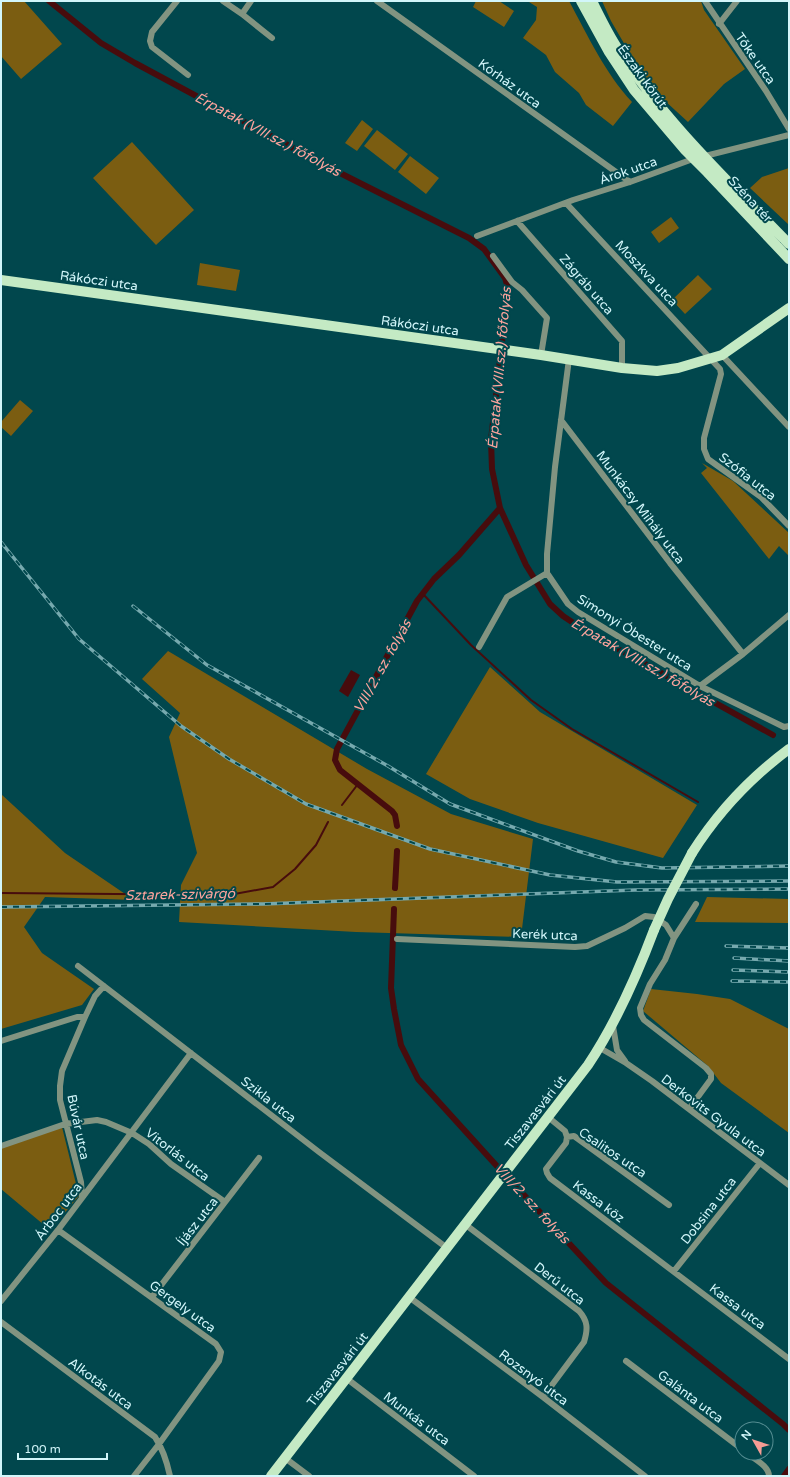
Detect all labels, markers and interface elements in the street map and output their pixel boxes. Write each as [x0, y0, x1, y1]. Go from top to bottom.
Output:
street label: Tőke utca [731, 30, 779, 88]
street label: Északi körút [614, 42, 671, 112]
street label: Kórház utca [475, 56, 544, 112]
water label: Érpatak (VIII.sz.) főfolyás [192, 89, 345, 181]
street label: Árok utca [597, 154, 659, 188]
street label: Széna tér [725, 173, 776, 226]
street label: Moszkva utca [612, 237, 681, 310]
street label: Zágráb utca [556, 251, 617, 318]
street label: Rákóczi utca [59, 268, 139, 294]
water label: Érpatak (VIII.sz.) főfolyás [484, 285, 515, 450]
street label: Rákóczi utca [380, 313, 460, 339]
street label: Munkácsy Mihály utca [592, 448, 688, 567]
street label: Szófia utca [716, 449, 779, 504]
street label: Simonyi Óbester utca [574, 591, 695, 675]
water label: Érpatak (VIII.sz.) főfolyás [568, 614, 719, 711]
water label: VIII/2. sz. folyás [350, 616, 416, 716]
water label: Sztarek-szivárgó [125, 885, 237, 904]
street label: Kerék utca [512, 926, 578, 944]
street label: Derkovits Gyula utca [658, 1071, 769, 1160]
street label: Tiszavasvári út [502, 1072, 570, 1153]
street label: Szikla utca [238, 1073, 299, 1126]
street label: Búvár utca [63, 1093, 93, 1161]
street label: Csalitos utca [575, 1124, 649, 1181]
street label: Vitorlás utca [142, 1125, 213, 1185]
water label: VIII/2. sz. folyás [490, 1160, 574, 1248]
street label: Dobsina utca [678, 1174, 740, 1247]
street label: Kassa köz [569, 1177, 627, 1226]
street label: Árboc utca [32, 1180, 86, 1244]
street label: Íjász utca [174, 1194, 222, 1249]
street label: Derű utca [531, 1259, 588, 1309]
street label: Gergely utca [146, 1277, 219, 1336]
street label: Kassa utca [706, 1280, 769, 1333]
street label: Tiszavasvári út [304, 1329, 372, 1410]
street label: Rozsnyó utca [495, 1346, 571, 1409]
street label: Alkotás utca [65, 1354, 136, 1413]
street label: Galánta utca [654, 1367, 726, 1427]
street label: Munkás utca [380, 1389, 453, 1449]
north arrow [734, 1421, 774, 1461]
text: N [739, 1427, 754, 1443]
scale bar [18, 1435, 107, 1461]
text: 100 m [24, 1442, 61, 1456]

